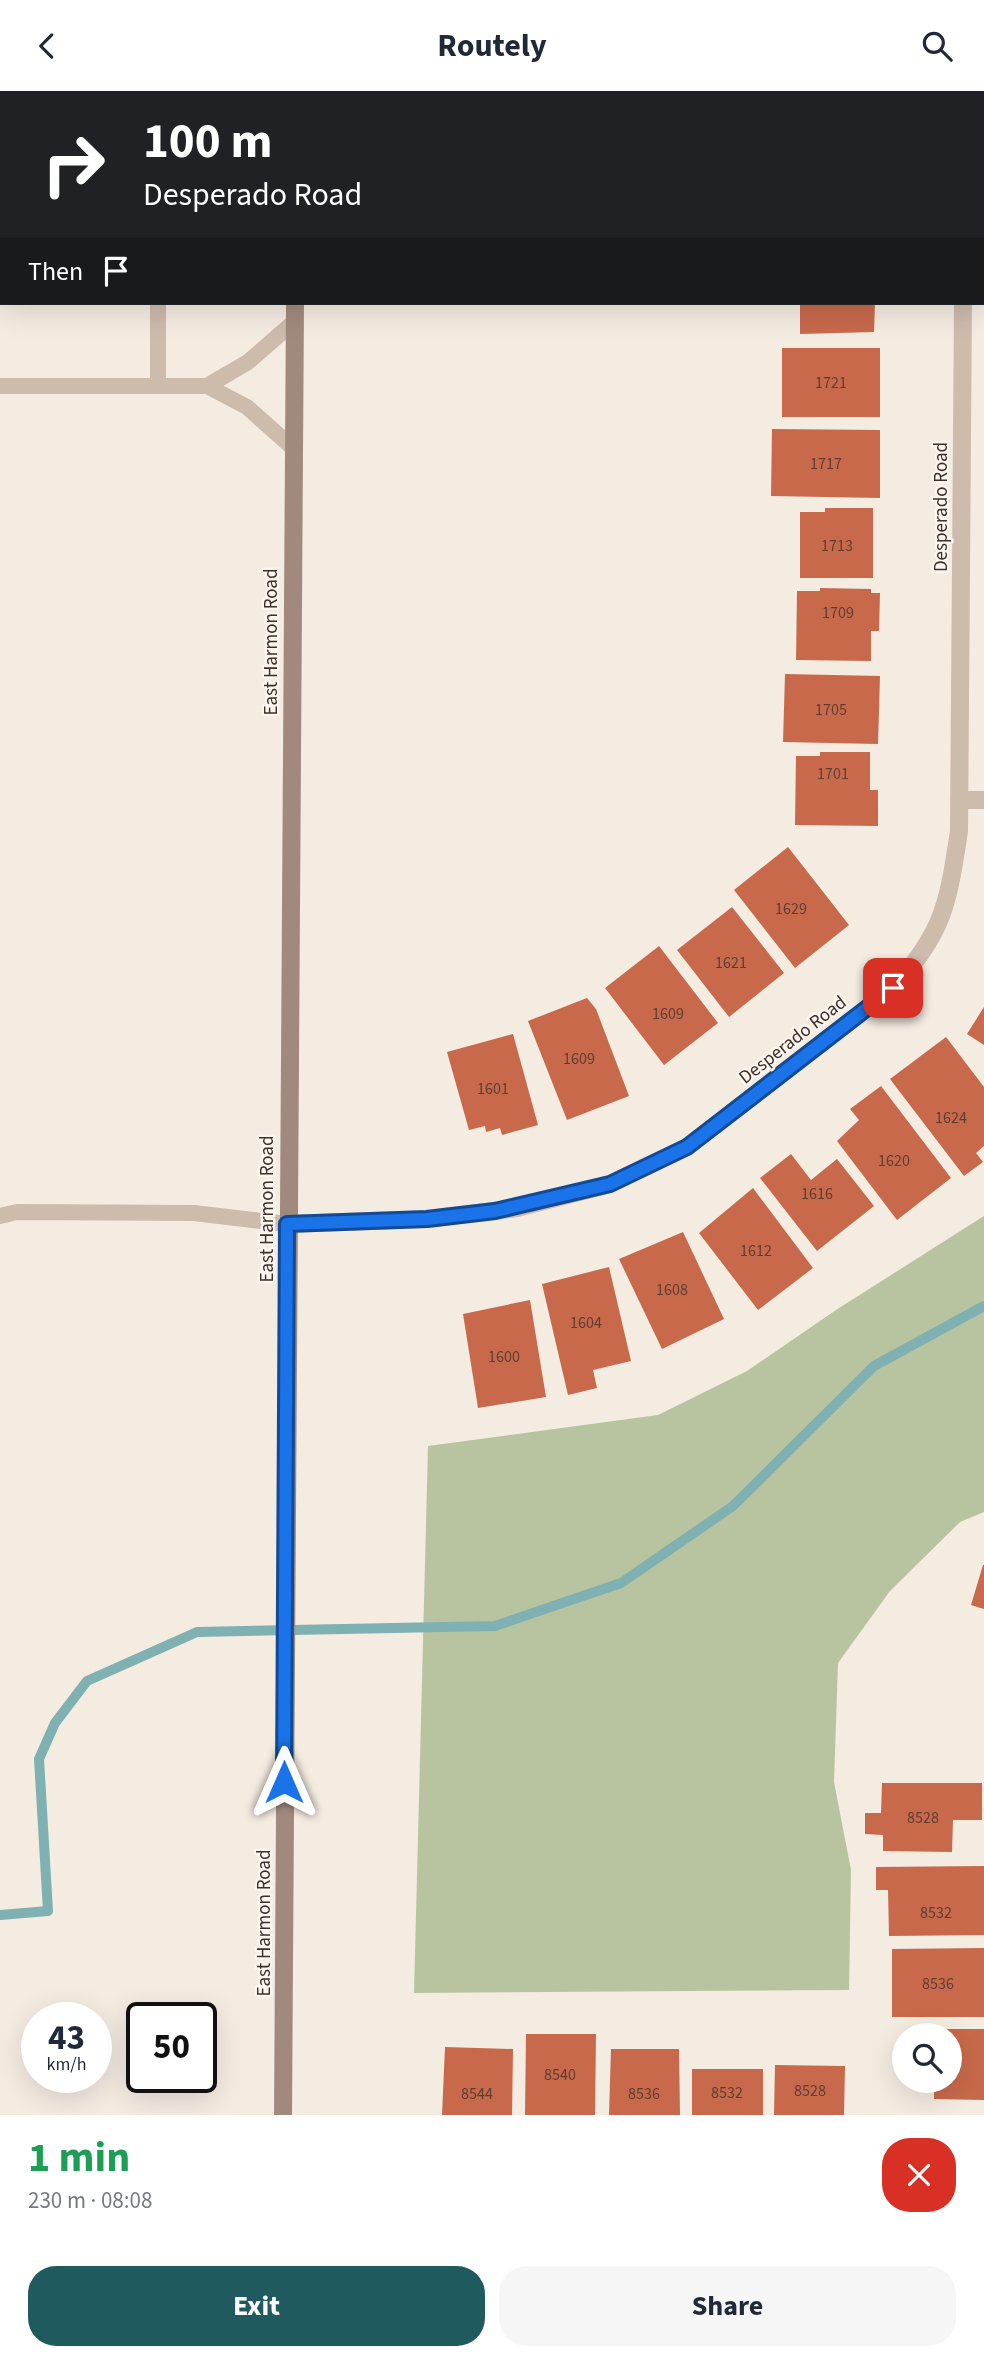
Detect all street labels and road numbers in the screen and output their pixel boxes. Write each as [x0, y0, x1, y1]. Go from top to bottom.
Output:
street label: Desperado Road [928, 442, 955, 572]
street label: East Harmon Road [258, 569, 285, 715]
street label: Desperado Road [733, 989, 853, 1091]
street label: East Harmon Road [254, 1136, 281, 1282]
street label: East Harmon Road [251, 1850, 278, 1996]

